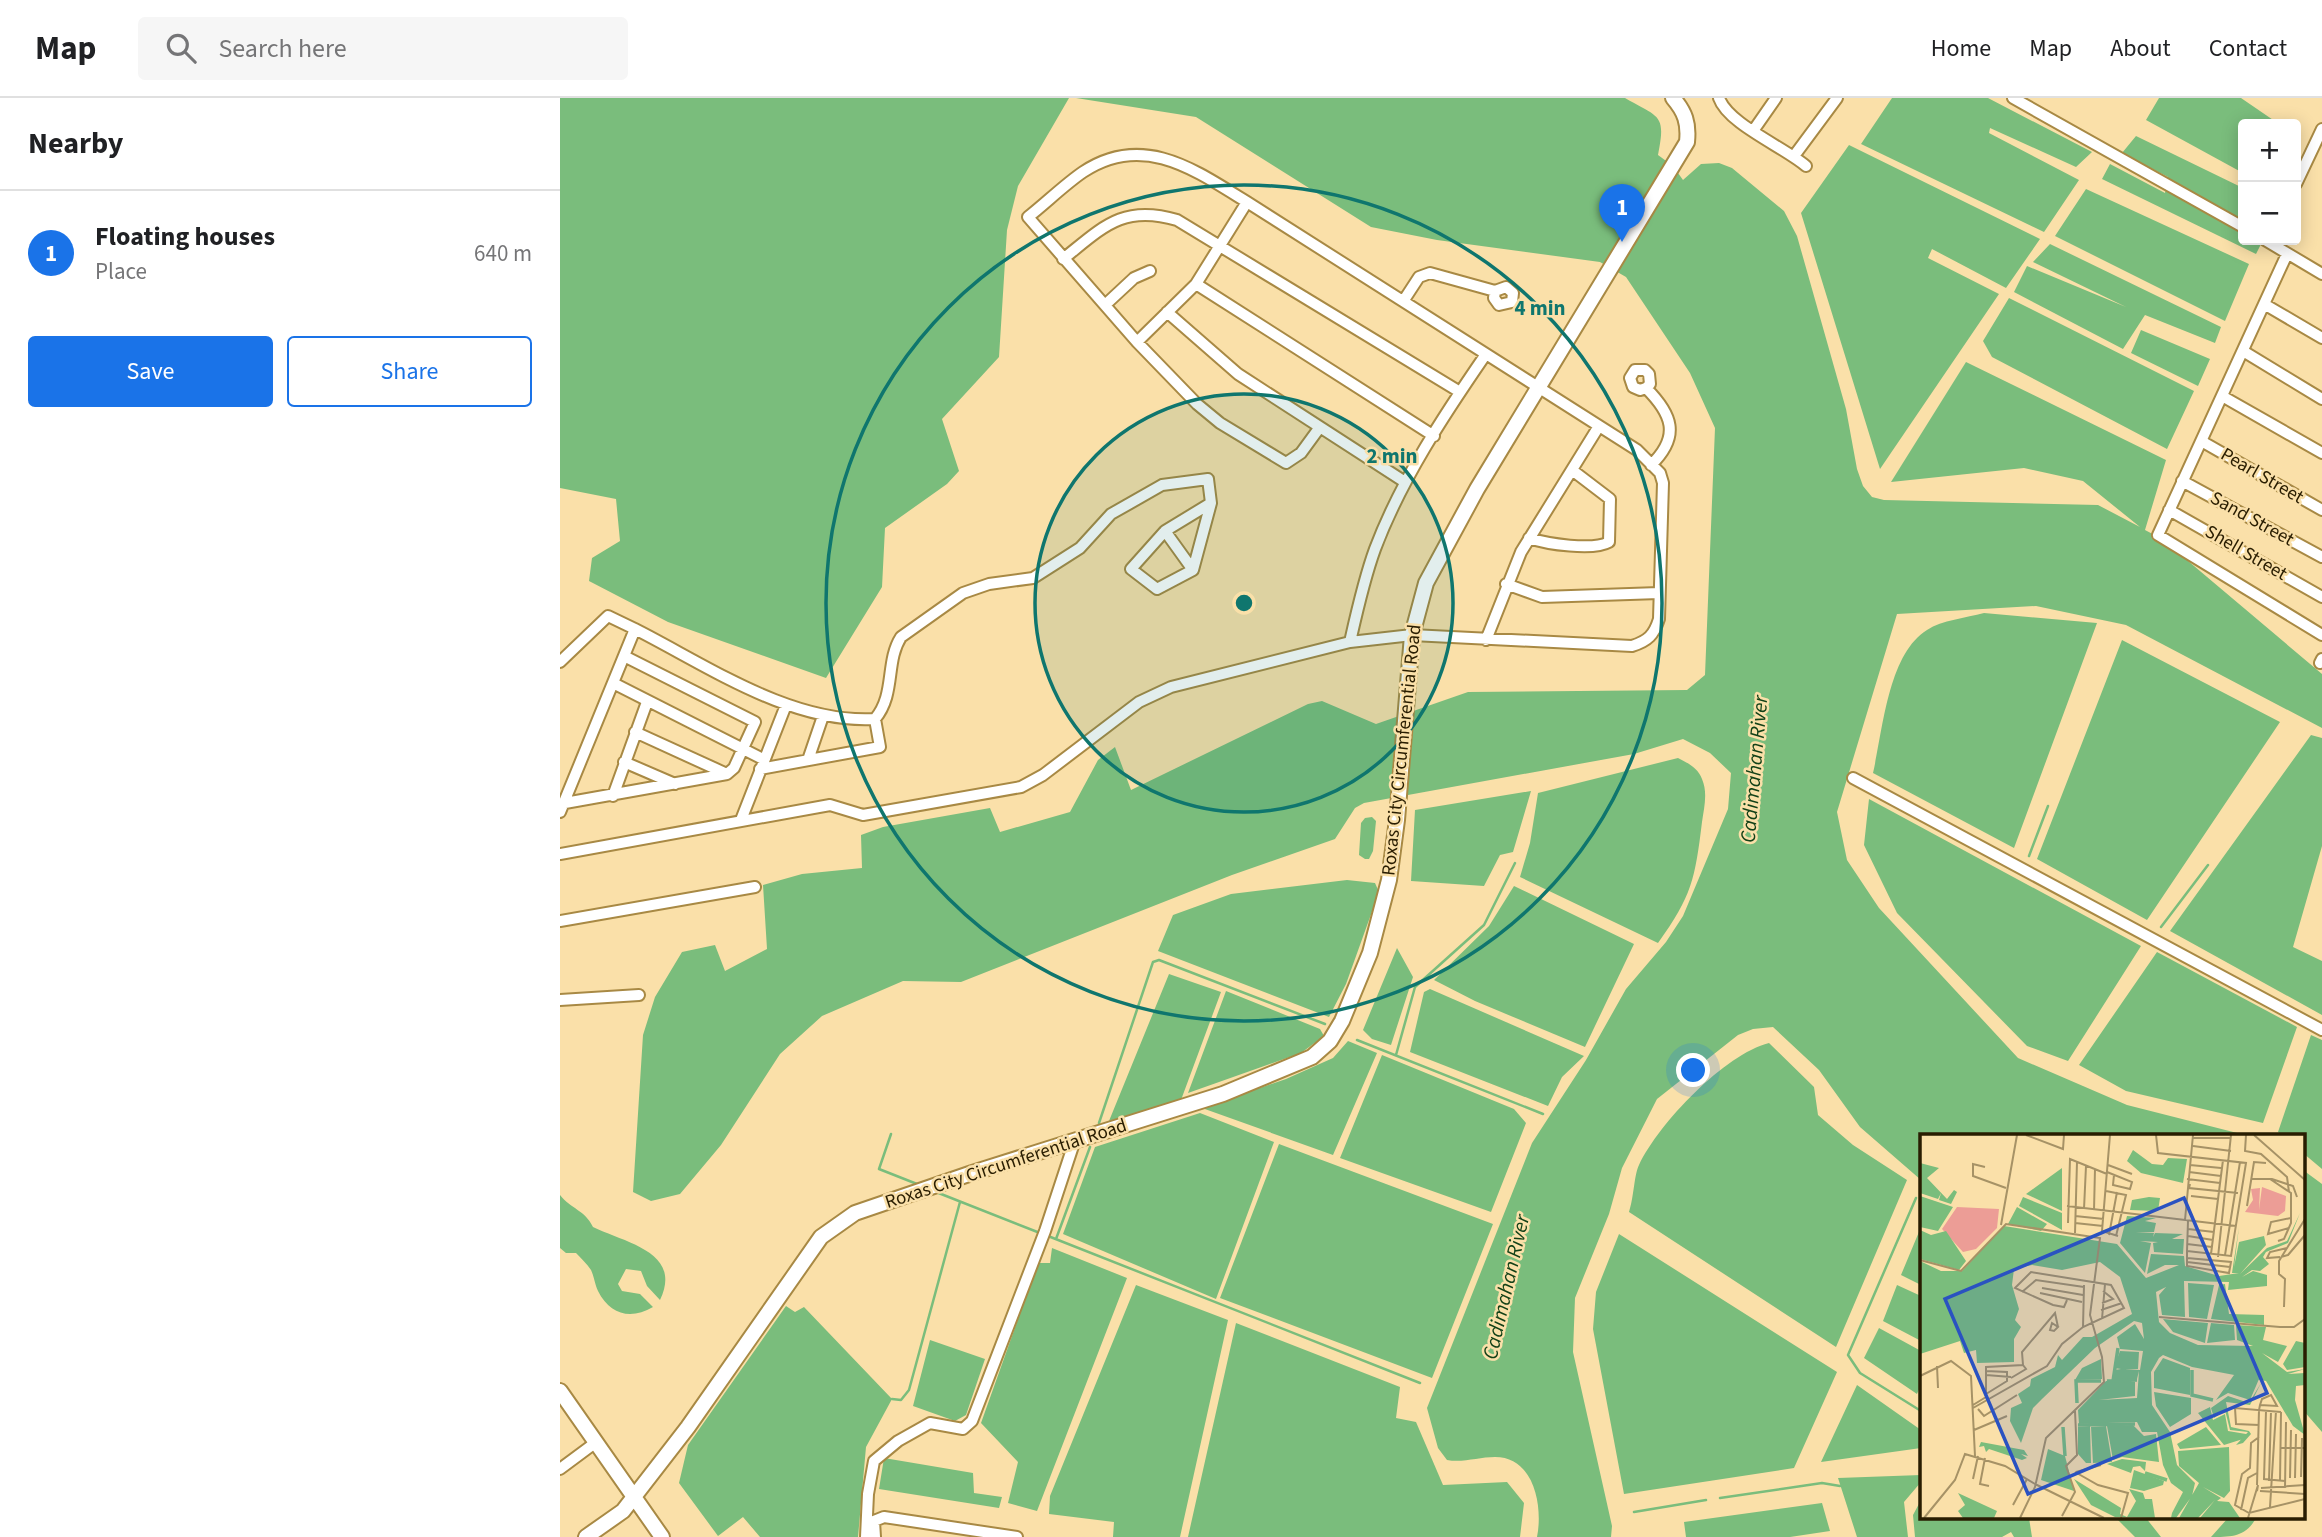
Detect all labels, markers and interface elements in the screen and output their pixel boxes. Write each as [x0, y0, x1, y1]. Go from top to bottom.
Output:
search box [138, 17, 628, 80]
text: Map [35, 25, 96, 72]
icon: search [162, 29, 200, 67]
text: Search here [218, 30, 347, 67]
text: Home [1931, 31, 1991, 66]
text: Map [2029, 31, 2072, 66]
text: About [2110, 31, 2171, 66]
text: Contact [2209, 31, 2287, 66]
map controls [2238, 119, 2301, 245]
button: + [2238, 119, 2301, 182]
text: Nearby [28, 122, 123, 165]
button: − [2238, 182, 2301, 245]
pin: 1 [1599, 184, 1645, 242]
text: Floating houses [95, 218, 275, 255]
text: 1 [45, 237, 57, 270]
text: 640 m [474, 237, 532, 270]
text: Place [95, 255, 147, 288]
text: 4 min [1514, 293, 1566, 323]
button: Save [28, 336, 273, 407]
button: Share [287, 336, 532, 407]
text: 2 min [1366, 441, 1418, 471]
street label: Pearl Street [2215, 441, 2309, 511]
street label: Sand Street [2205, 485, 2299, 553]
street label: Shell Street [2200, 519, 2293, 588]
centre of rings [1232, 591, 1256, 615]
street label: Roxas City Circumferential Road [1375, 623, 1429, 877]
water label: Cadimahan River [1733, 693, 1775, 844]
your location [1676, 1053, 1710, 1087]
street label: Roxas City Circumferential Road [882, 1112, 1130, 1216]
inset map [1920, 1134, 2304, 1520]
water label: Cadimahan River [1475, 1211, 1537, 1362]

